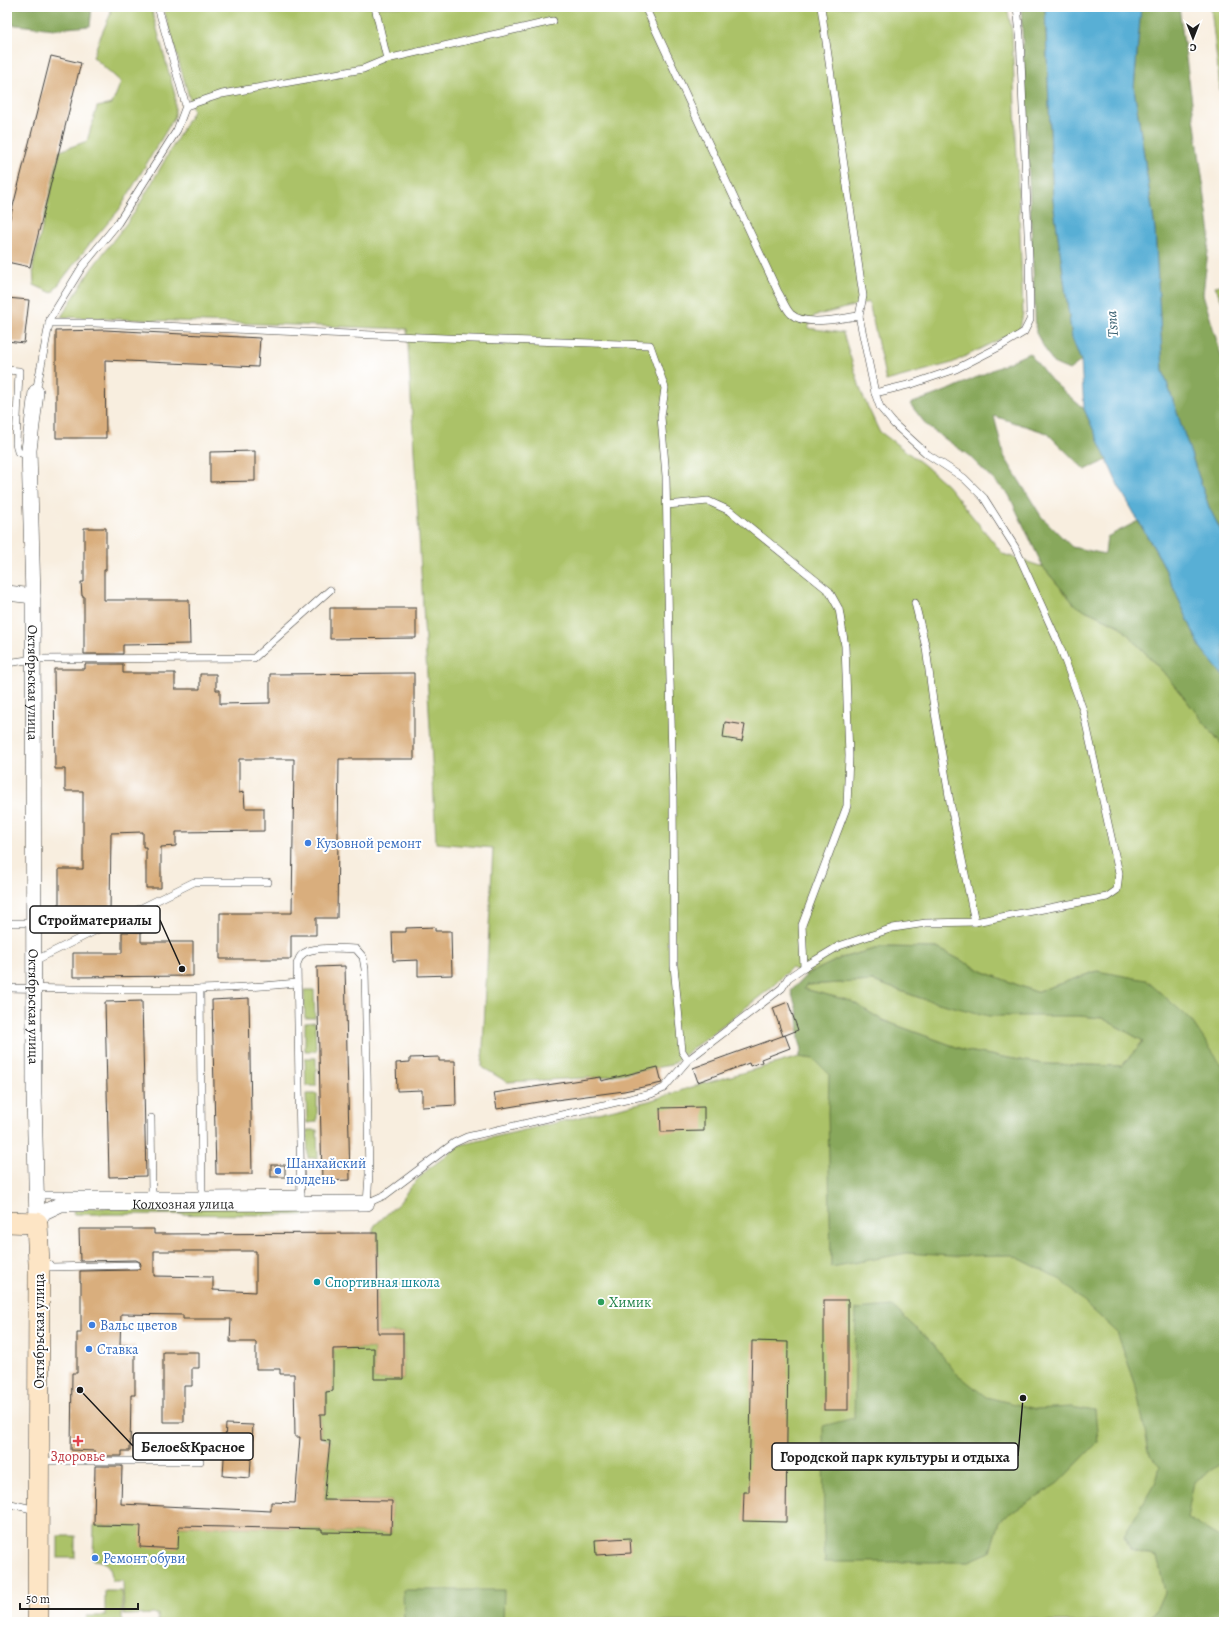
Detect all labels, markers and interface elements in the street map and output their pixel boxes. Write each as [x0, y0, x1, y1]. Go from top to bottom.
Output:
north arrow [1173, 18, 1213, 58]
text: С [1189, 40, 1196, 55]
water label: Tsna [1101, 310, 1123, 338]
street label: Октябрьская улица [24, 625, 43, 741]
place label: Кузовной ремонт [316, 834, 421, 853]
marker: Кузовной ремонт [303, 838, 313, 848]
callout: Стройматериалы [30, 906, 160, 933]
text: Стройматериалы [38, 910, 152, 930]
street label: Октябрьская улица [24, 949, 43, 1065]
place label: Шанхайский полдень [286, 1154, 366, 1189]
marker: Шанхайский полдень [273, 1166, 283, 1176]
street label: Колхозная улица [132, 1194, 235, 1213]
street label: Октябрьская улица [30, 1273, 49, 1389]
place label: Спортивная школа [325, 1273, 441, 1292]
marker: Спортивная школа [312, 1277, 322, 1287]
place label: Химик [609, 1293, 651, 1312]
marker: Химик [596, 1297, 606, 1307]
place label: Вальс цветов [100, 1316, 178, 1335]
marker: Вальс цветов [87, 1320, 97, 1330]
place label: Ставка [97, 1340, 139, 1359]
marker: Ставка [84, 1344, 94, 1354]
callout: Белое&Красное [133, 1433, 253, 1460]
marker: Здоровье [73, 1436, 83, 1446]
text: Белое&Красное [141, 1437, 245, 1457]
callout: Городской парк культуры и отдыха [772, 1443, 1018, 1470]
place label: Здоровье [51, 1447, 105, 1466]
text: Городской парк культуры и отдыха [780, 1447, 1011, 1467]
place label: Ремонт обуви [103, 1549, 185, 1568]
marker: Ремонт обуви [90, 1553, 100, 1563]
scale bar [20, 1585, 138, 1611]
text: 50 m [26, 1591, 50, 1607]

